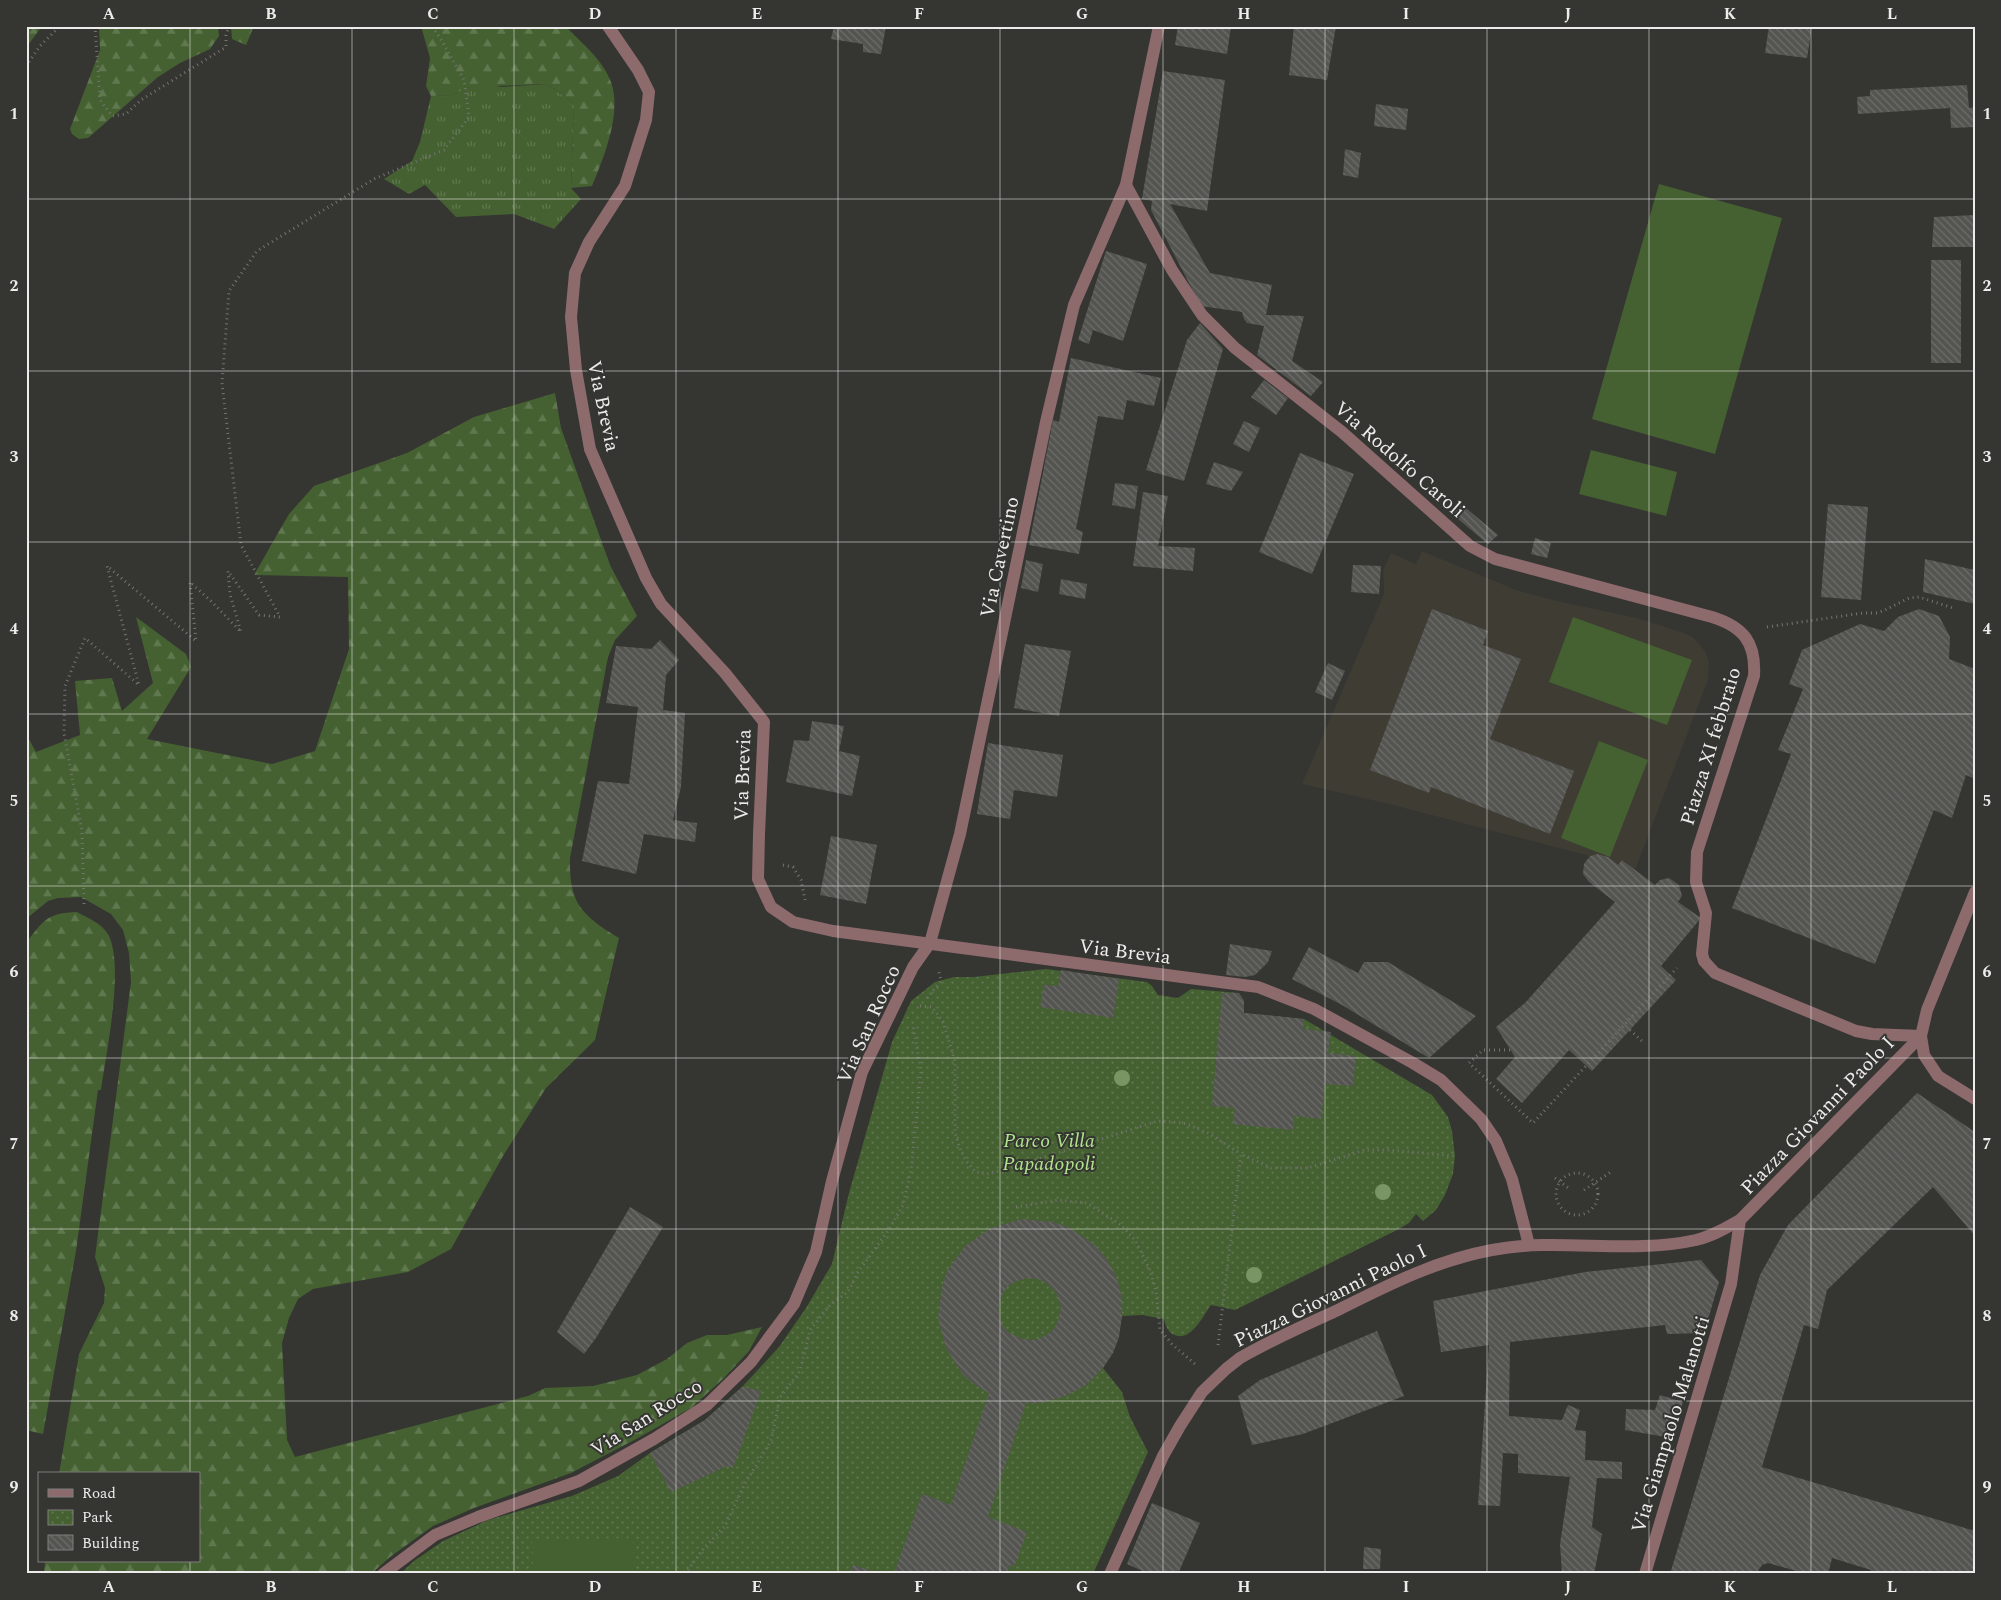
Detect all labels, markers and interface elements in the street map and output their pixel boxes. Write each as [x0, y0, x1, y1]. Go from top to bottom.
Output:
text: A [103, 2, 116, 26]
text: B [265, 2, 277, 26]
text: C [427, 2, 439, 26]
text: D [589, 2, 602, 26]
text: E [752, 2, 762, 26]
text: F [914, 2, 924, 26]
text: G [1076, 2, 1088, 26]
text: H [1237, 2, 1251, 26]
text: I [1403, 2, 1409, 26]
text: J [1565, 2, 1572, 26]
text: K [1724, 2, 1737, 26]
text: L [1887, 2, 1897, 26]
text: 1 [10, 102, 18, 126]
text: 1 [1983, 102, 1991, 126]
text: 2 [10, 274, 19, 298]
text: 2 [1983, 274, 1992, 298]
street label: Via Brevia [579, 358, 627, 455]
street label: Via Rodolfo Caroli [1327, 394, 1472, 525]
text: 3 [10, 445, 19, 469]
text: 3 [1983, 445, 1992, 469]
street label: Via Cavertino [973, 494, 1027, 621]
text: 4 [10, 617, 19, 641]
text: 4 [1983, 617, 1992, 641]
street label: Piazza XI febbraio [1673, 663, 1749, 829]
street label: Via Brevia [726, 728, 760, 822]
text: 5 [10, 789, 18, 813]
text: 5 [1983, 789, 1991, 813]
street label: Via Brevia [1077, 931, 1173, 973]
text: 6 [10, 960, 19, 984]
street label: Via San Rocco [829, 960, 909, 1089]
text: 6 [1983, 960, 1992, 984]
street label: Piazza Giovanni Paolo I [1734, 1029, 1902, 1202]
park label: Parco Villa Papadopoli [1002, 1126, 1096, 1179]
text: 7 [10, 1132, 19, 1156]
text: 7 [1983, 1132, 1992, 1156]
street label: Piazza Giovanni Paolo I [1229, 1236, 1432, 1356]
text: 8 [10, 1304, 19, 1328]
text: 8 [1983, 1304, 1992, 1328]
street label: Via Giampaolo Malanotti [1624, 1312, 1718, 1537]
street label: Via San Rocco [585, 1371, 708, 1464]
legend [38, 1472, 200, 1562]
text: 9 [10, 1475, 19, 1499]
text: 9 [1983, 1475, 1992, 1499]
text: Road [82, 1482, 116, 1505]
text: Park [82, 1506, 113, 1529]
text: Building [82, 1532, 139, 1555]
text: A [103, 1575, 116, 1599]
text: B [265, 1575, 277, 1599]
text: C [427, 1575, 439, 1599]
text: D [589, 1575, 602, 1599]
text: E [752, 1575, 762, 1599]
text: F [914, 1575, 924, 1599]
text: G [1076, 1575, 1088, 1599]
text: H [1237, 1575, 1251, 1599]
text: I [1403, 1575, 1409, 1599]
text: J [1565, 1575, 1572, 1599]
text: K [1724, 1575, 1737, 1599]
text: L [1887, 1575, 1897, 1599]

